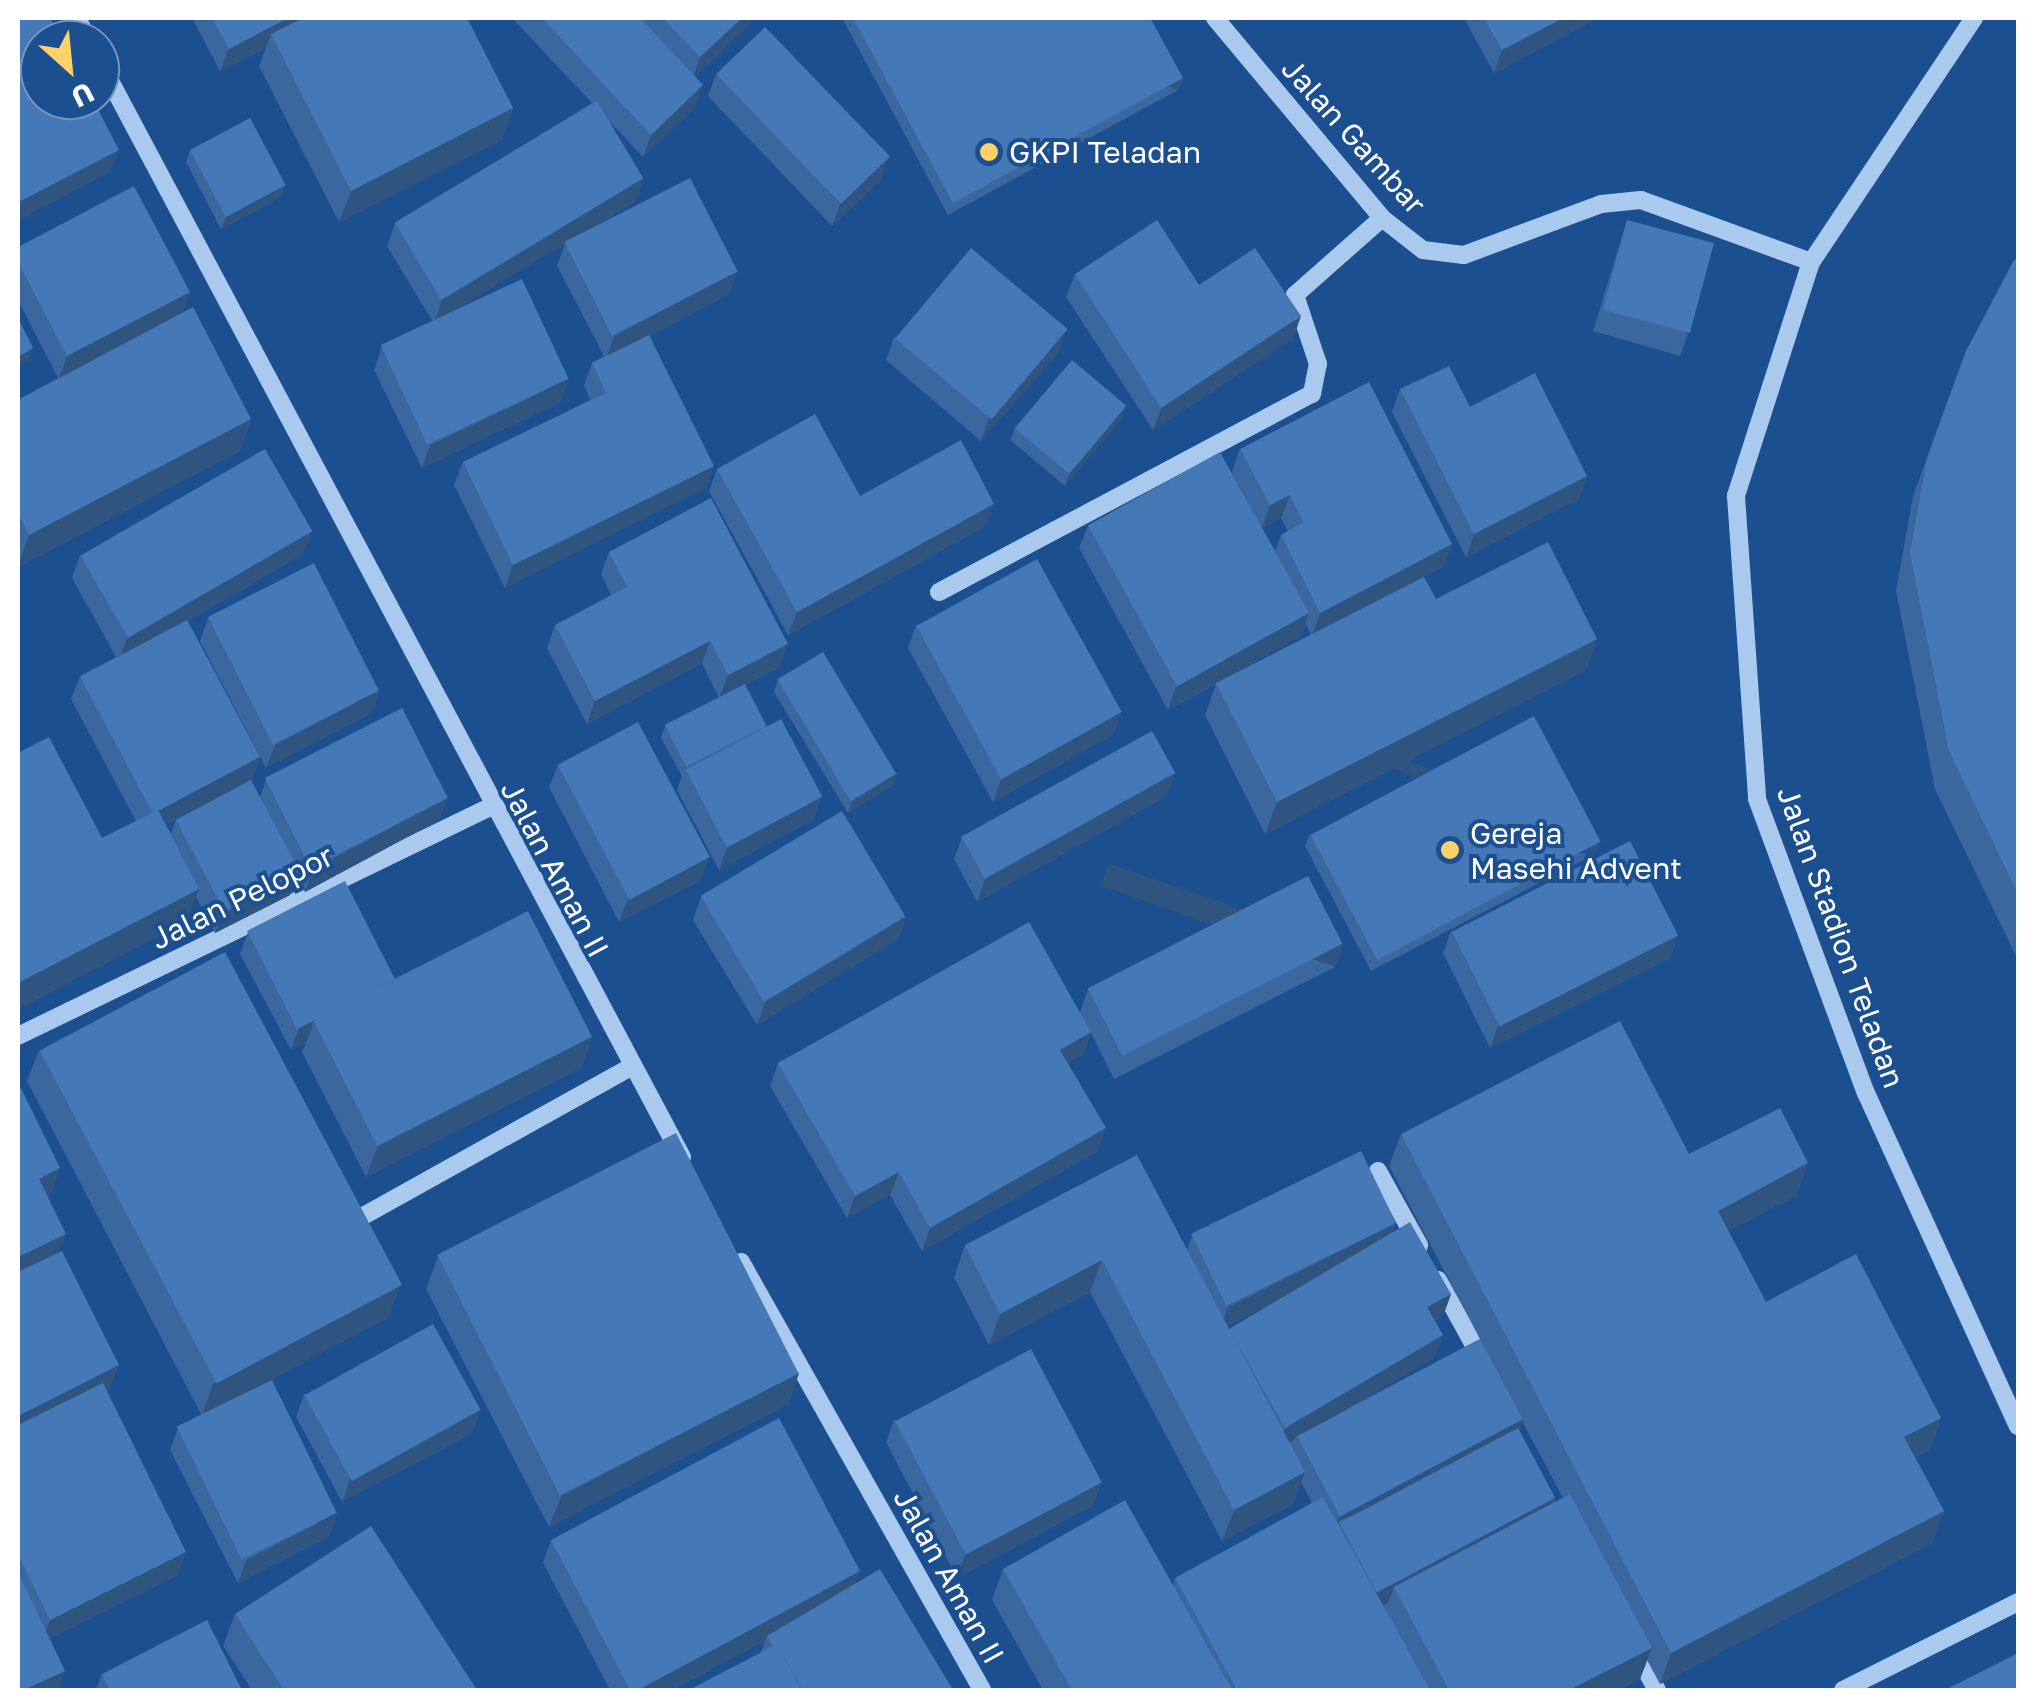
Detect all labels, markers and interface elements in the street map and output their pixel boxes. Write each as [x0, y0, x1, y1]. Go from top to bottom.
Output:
north arrow [20, 20, 120, 120]
street label: Jalan Gambar [1274, 50, 1434, 222]
text: U [66, 76, 100, 115]
place label: GKPI Teladan [1009, 134, 1201, 170]
marker: GKPI Teladan [978, 141, 1000, 163]
street label: Jalan Aman II [493, 775, 617, 963]
street label: Jalan Stadion Teladan [1770, 782, 1912, 1092]
place label: Gereja Masehi Advent [1470, 815, 1682, 886]
street label: Jalan Pelopor [145, 837, 339, 957]
marker: Gereja Masehi Advent [1439, 839, 1461, 861]
street label: Jalan Aman II [886, 1482, 1012, 1670]

